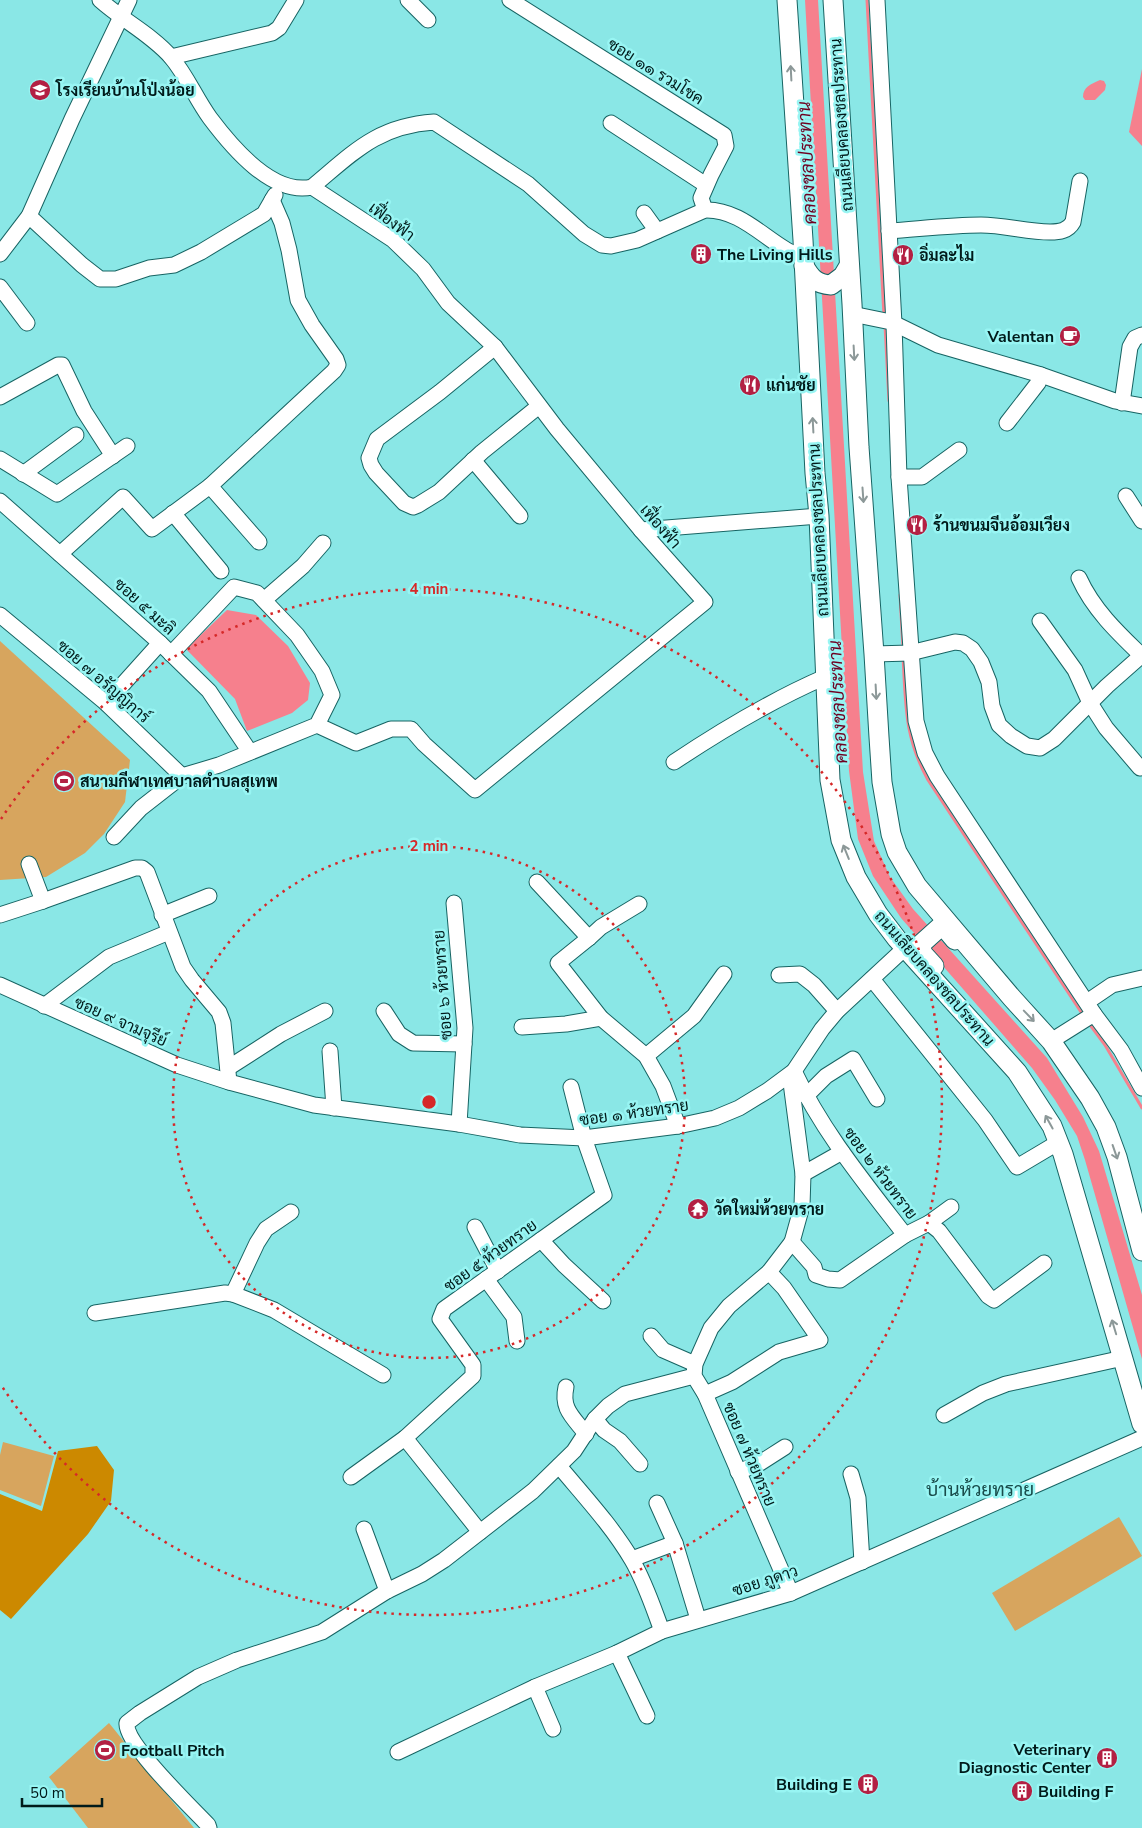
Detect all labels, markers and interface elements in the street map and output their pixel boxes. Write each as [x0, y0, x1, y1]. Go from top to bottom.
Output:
street label: ซอย ๑๑ รวมโชค [603, 33, 708, 110]
street label: ถนนเลียบคลองชลประทาน [824, 38, 859, 212]
one-way arrow [786, 65, 796, 82]
school or university icon: โรงเรียนบ้านโป่งน้อย [28, 78, 52, 102]
place label: โรงเรียนบ้านโป่งน้อย [55, 79, 195, 102]
water label: คลองชลประทาน [792, 100, 822, 225]
street label: เฟื่องฟ้า [364, 194, 421, 246]
building icon: The Living Hills [689, 242, 713, 266]
place label: อิ่มละไม [919, 242, 974, 267]
restaurant icon: อิ่มละไม [891, 243, 915, 267]
place label: The Living Hills [717, 244, 833, 266]
cafe icon: Valentan [1058, 324, 1082, 348]
place label: Valentan [986, 326, 1054, 348]
one-way arrow [850, 345, 859, 361]
restaurant icon: แก่นชัย [738, 373, 762, 397]
place label: แก่นชัย [766, 375, 816, 397]
one-way arrow [808, 417, 818, 434]
street label: ถนนเลียบคลองชลประทาน [802, 443, 835, 617]
one-way arrow [858, 487, 867, 503]
street label: เฟื่องฟ้า [635, 497, 689, 554]
restaurant icon: ร้านขนมจีนอ้อมเวียง [905, 513, 929, 537]
place label: ร้านขนมจีนอ้อมเวียง [933, 514, 1070, 537]
street label: ซอย ๕ มะลิ [109, 573, 180, 640]
text: 4 min [410, 579, 448, 599]
street label: ซอย ๗ อรัญญิการ์ [52, 634, 156, 729]
water label: คลองชลประทาน [823, 639, 853, 764]
one-way arrow [872, 684, 881, 700]
sports icon: สนามกีฬาเทศบาลตำบลสุเทพ [52, 769, 76, 793]
place label: สนามกีฬาเทศบาลตำบลสุเทพ [80, 771, 278, 793]
text: 2 min [410, 836, 448, 856]
one-way arrow [841, 845, 850, 861]
street label: ถนนเลียบคลองชลประทาน [869, 905, 1000, 1051]
street label: ซอย ๖ ห้วยทราย [428, 929, 458, 1041]
street label: ซอย ๙ จามจุรีย์ [70, 990, 172, 1052]
one-way arrow [1023, 1010, 1035, 1022]
centre of rings [420, 1093, 438, 1111]
street label: ซอย ๑ ห้วยทราย [578, 1094, 690, 1132]
one-way arrow [1044, 1115, 1054, 1130]
street label: ซอย ๒ ห้วยทราย [838, 1123, 922, 1224]
one-way arrow [1111, 1144, 1120, 1160]
temple icon: วัดใหม่ห้วยทราย [686, 1197, 710, 1221]
place label: วัดใหม่ห้วยทราย [714, 1198, 824, 1221]
street label: ซอย ๕ ห้วยทราย [440, 1215, 542, 1297]
one-way arrow [1108, 1319, 1118, 1335]
street label: ซอย ๗ ห้วยทราย [717, 1399, 781, 1510]
district label: บ้านห้วยทราย [926, 1477, 1034, 1503]
street label: ซอย ภูดาว [730, 1560, 801, 1602]
sports icon: Football Pitch [93, 1738, 117, 1762]
place label: Veterinary Diagnostic Center [959, 1739, 1092, 1779]
place label: Football Pitch [121, 1740, 225, 1762]
building icon: Veterinary Diagnostic Center [1095, 1746, 1119, 1770]
building icon: Building E [856, 1772, 880, 1796]
place label: Building E [776, 1774, 852, 1796]
scale bar [22, 1776, 102, 1808]
building icon: Building F [1010, 1779, 1034, 1803]
place label: Building F [1038, 1781, 1113, 1803]
text: 50 m [30, 1783, 65, 1803]

